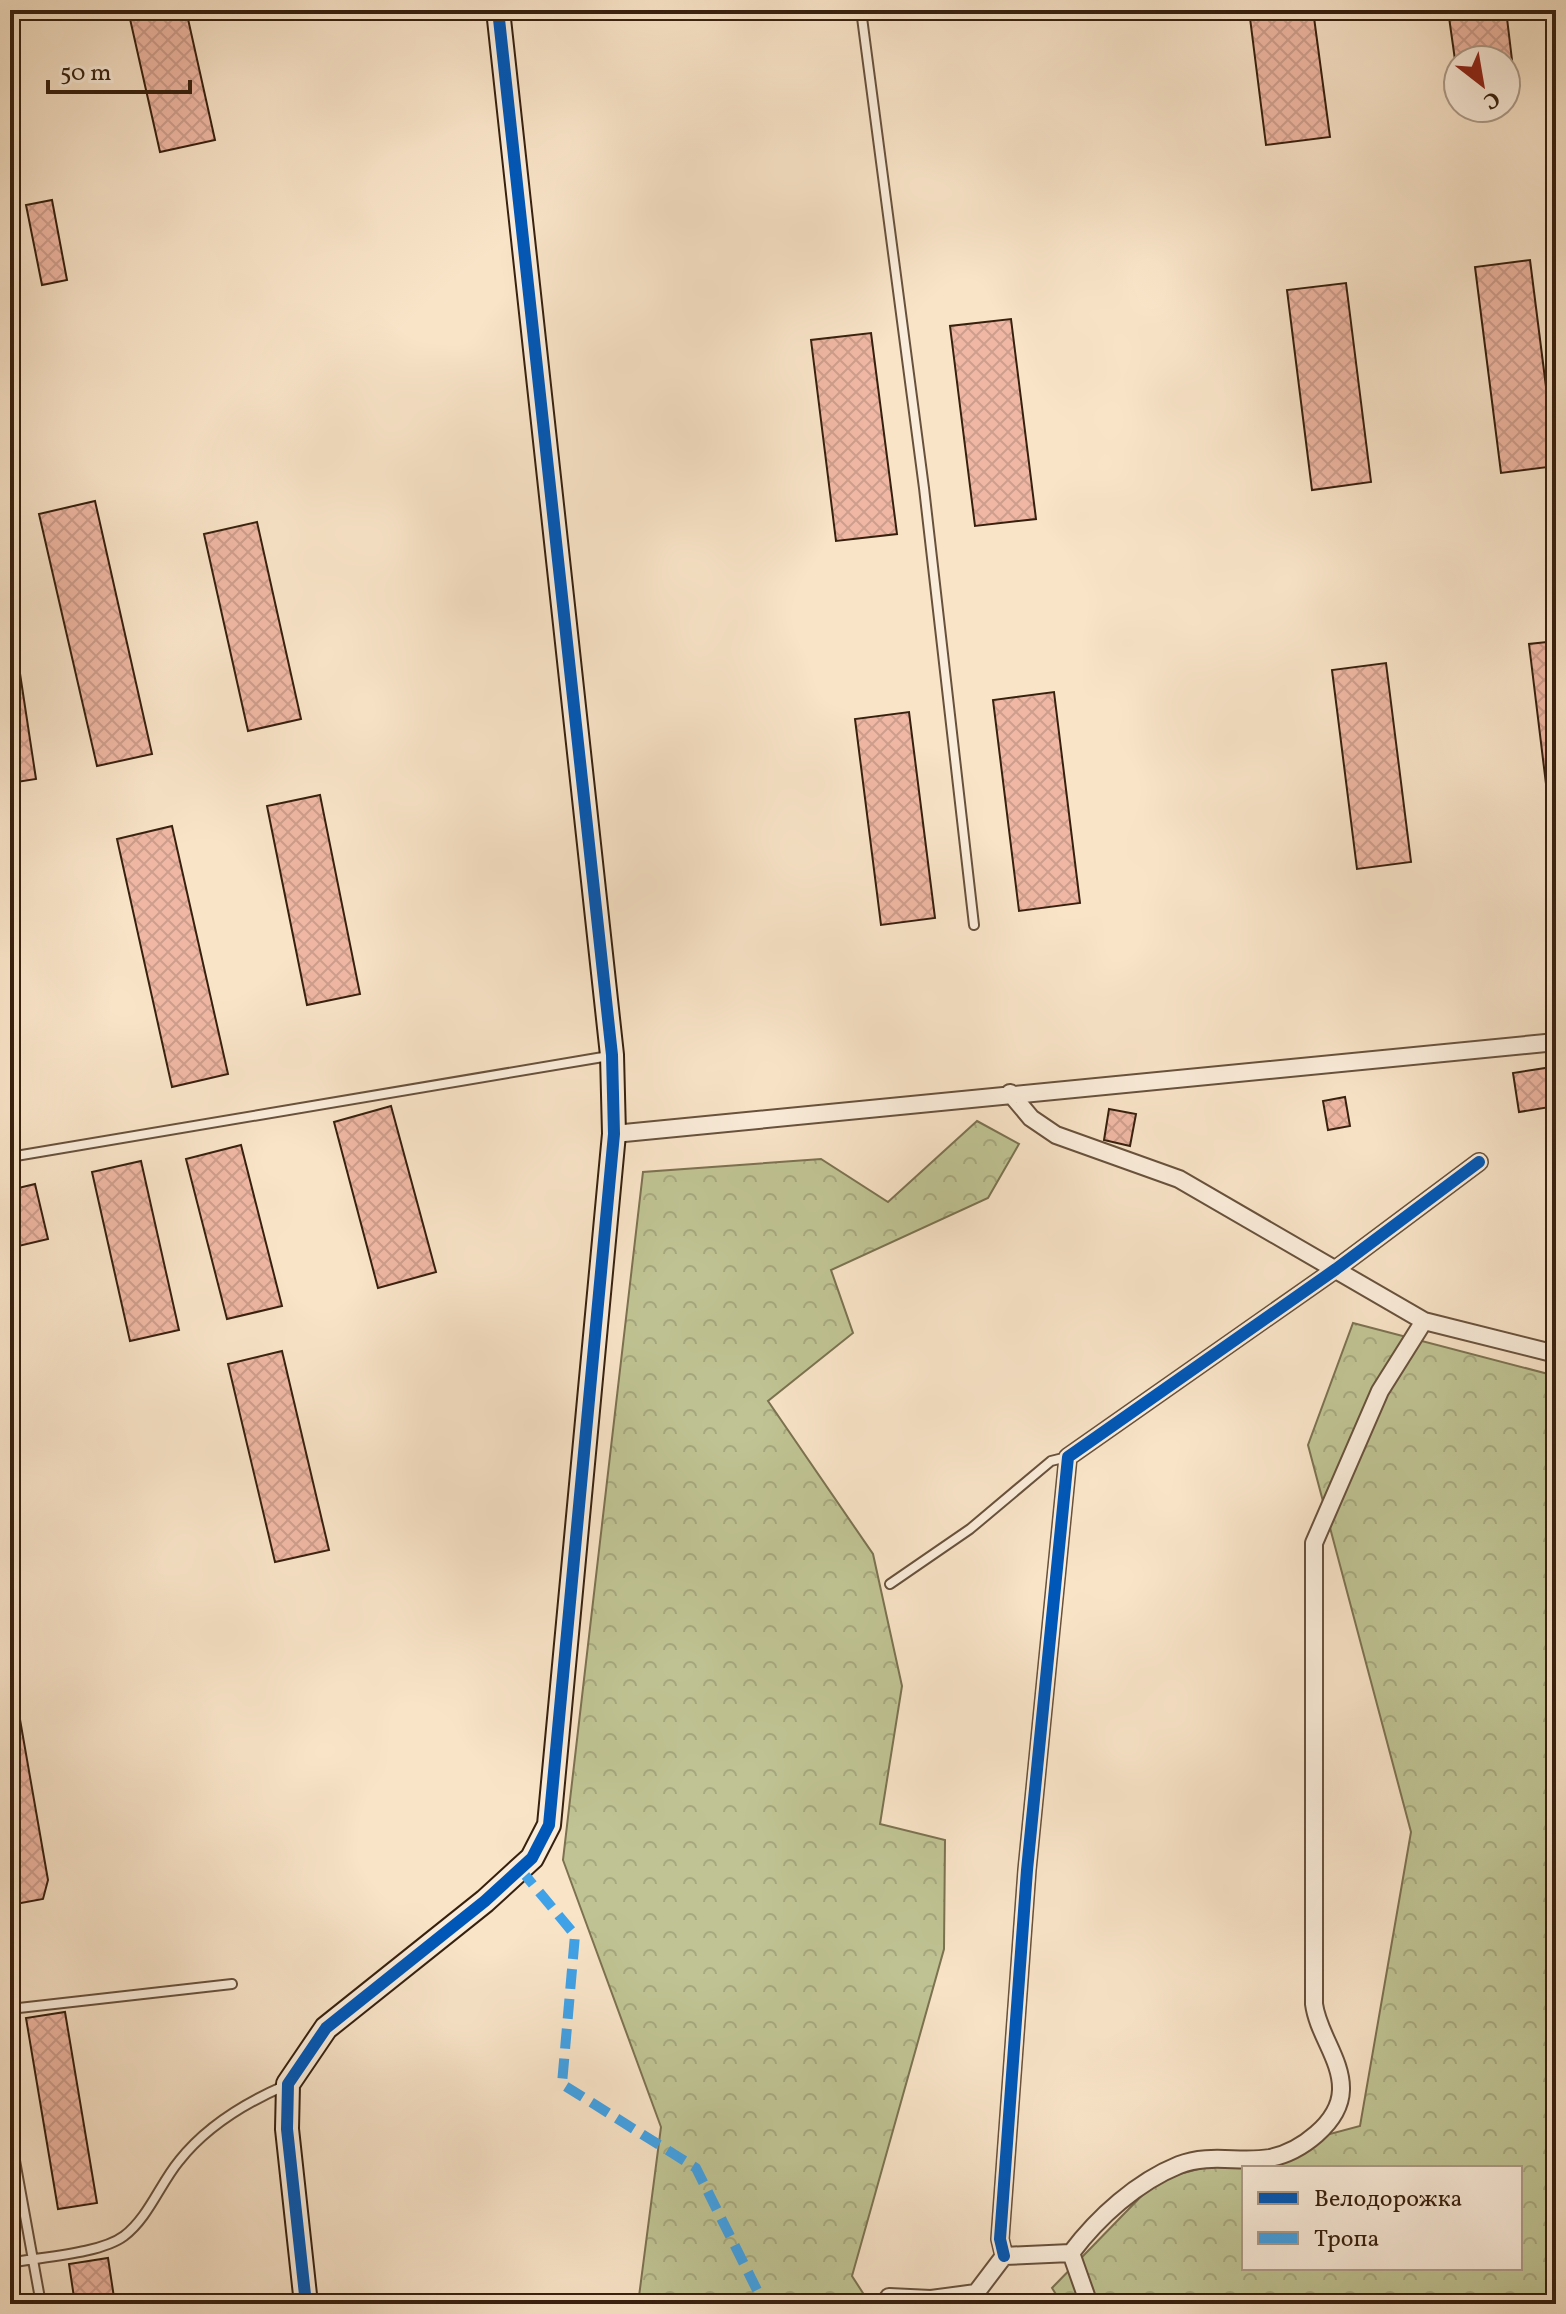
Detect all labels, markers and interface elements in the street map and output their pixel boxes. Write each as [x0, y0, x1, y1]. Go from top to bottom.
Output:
scale bar [48, 44, 190, 94]
north arrow [1442, 44, 1522, 124]
text: 50 m [60, 57, 112, 91]
text: С [1477, 82, 1505, 116]
legend [1242, 2166, 1522, 2270]
text: Велодорожка [1314, 2183, 1462, 2217]
text: Тропа [1314, 2223, 1380, 2257]

